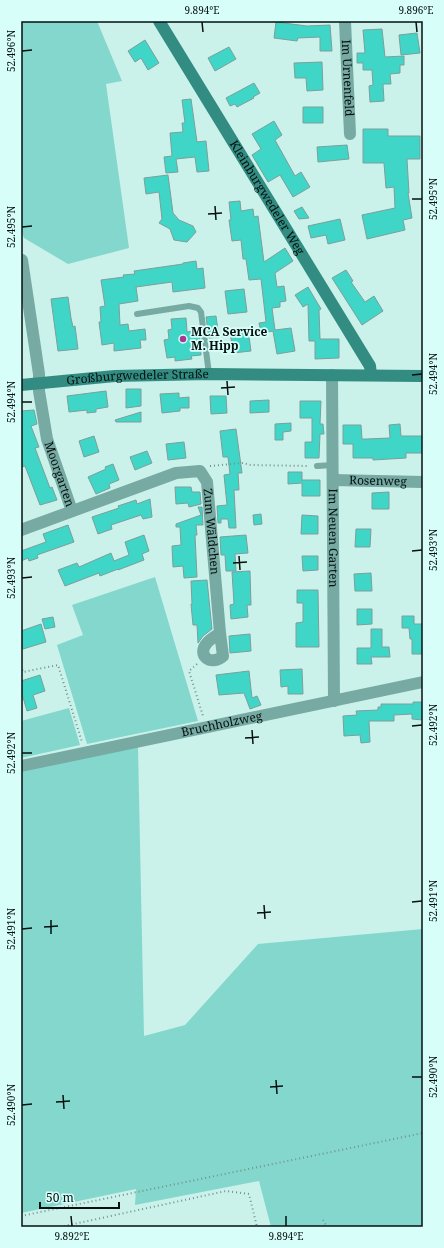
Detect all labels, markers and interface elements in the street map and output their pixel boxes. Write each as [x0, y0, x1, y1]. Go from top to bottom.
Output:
text: 9.894°E [184, 3, 220, 17]
text: 9.896°E [398, 3, 434, 17]
text: 52.496°N [4, 30, 18, 72]
street label: Im Urnenfeld [338, 39, 358, 117]
street label: Kleinburgwedeler Weg [226, 137, 309, 258]
text: 52.495°N [426, 178, 440, 220]
text: 52.495°N [4, 206, 18, 248]
place label: MCA Service M. Hipp [191, 323, 268, 354]
marker: MCA Service M. Hipp [178, 334, 188, 344]
text: 52.494°N [426, 353, 440, 395]
street label: Großburgwedeler Straße [66, 365, 209, 389]
text: 52.494°N [4, 381, 18, 423]
street label: Moorgarten [40, 439, 79, 509]
street label: Rosenweg [349, 471, 408, 490]
street label: Zum Wäldchen [200, 488, 224, 576]
street label: Im Neuen Garten [325, 489, 342, 588]
text: 52.493°N [426, 529, 440, 571]
text: 52.493°N [4, 557, 18, 599]
text: 52.492°N [426, 704, 440, 746]
street label: Bruchholzweg [180, 707, 264, 740]
text: 52.492°N [4, 732, 18, 774]
text: 52.491°N [426, 880, 440, 922]
text: 52.491°N [4, 908, 18, 950]
text: 52.490°N [426, 1056, 440, 1098]
text: 52.490°N [4, 1084, 18, 1126]
scale bar [40, 1184, 119, 1210]
text: 50 m [46, 1189, 74, 1206]
text: 9.892°E [54, 1229, 90, 1243]
text: 9.894°E [268, 1229, 304, 1243]

